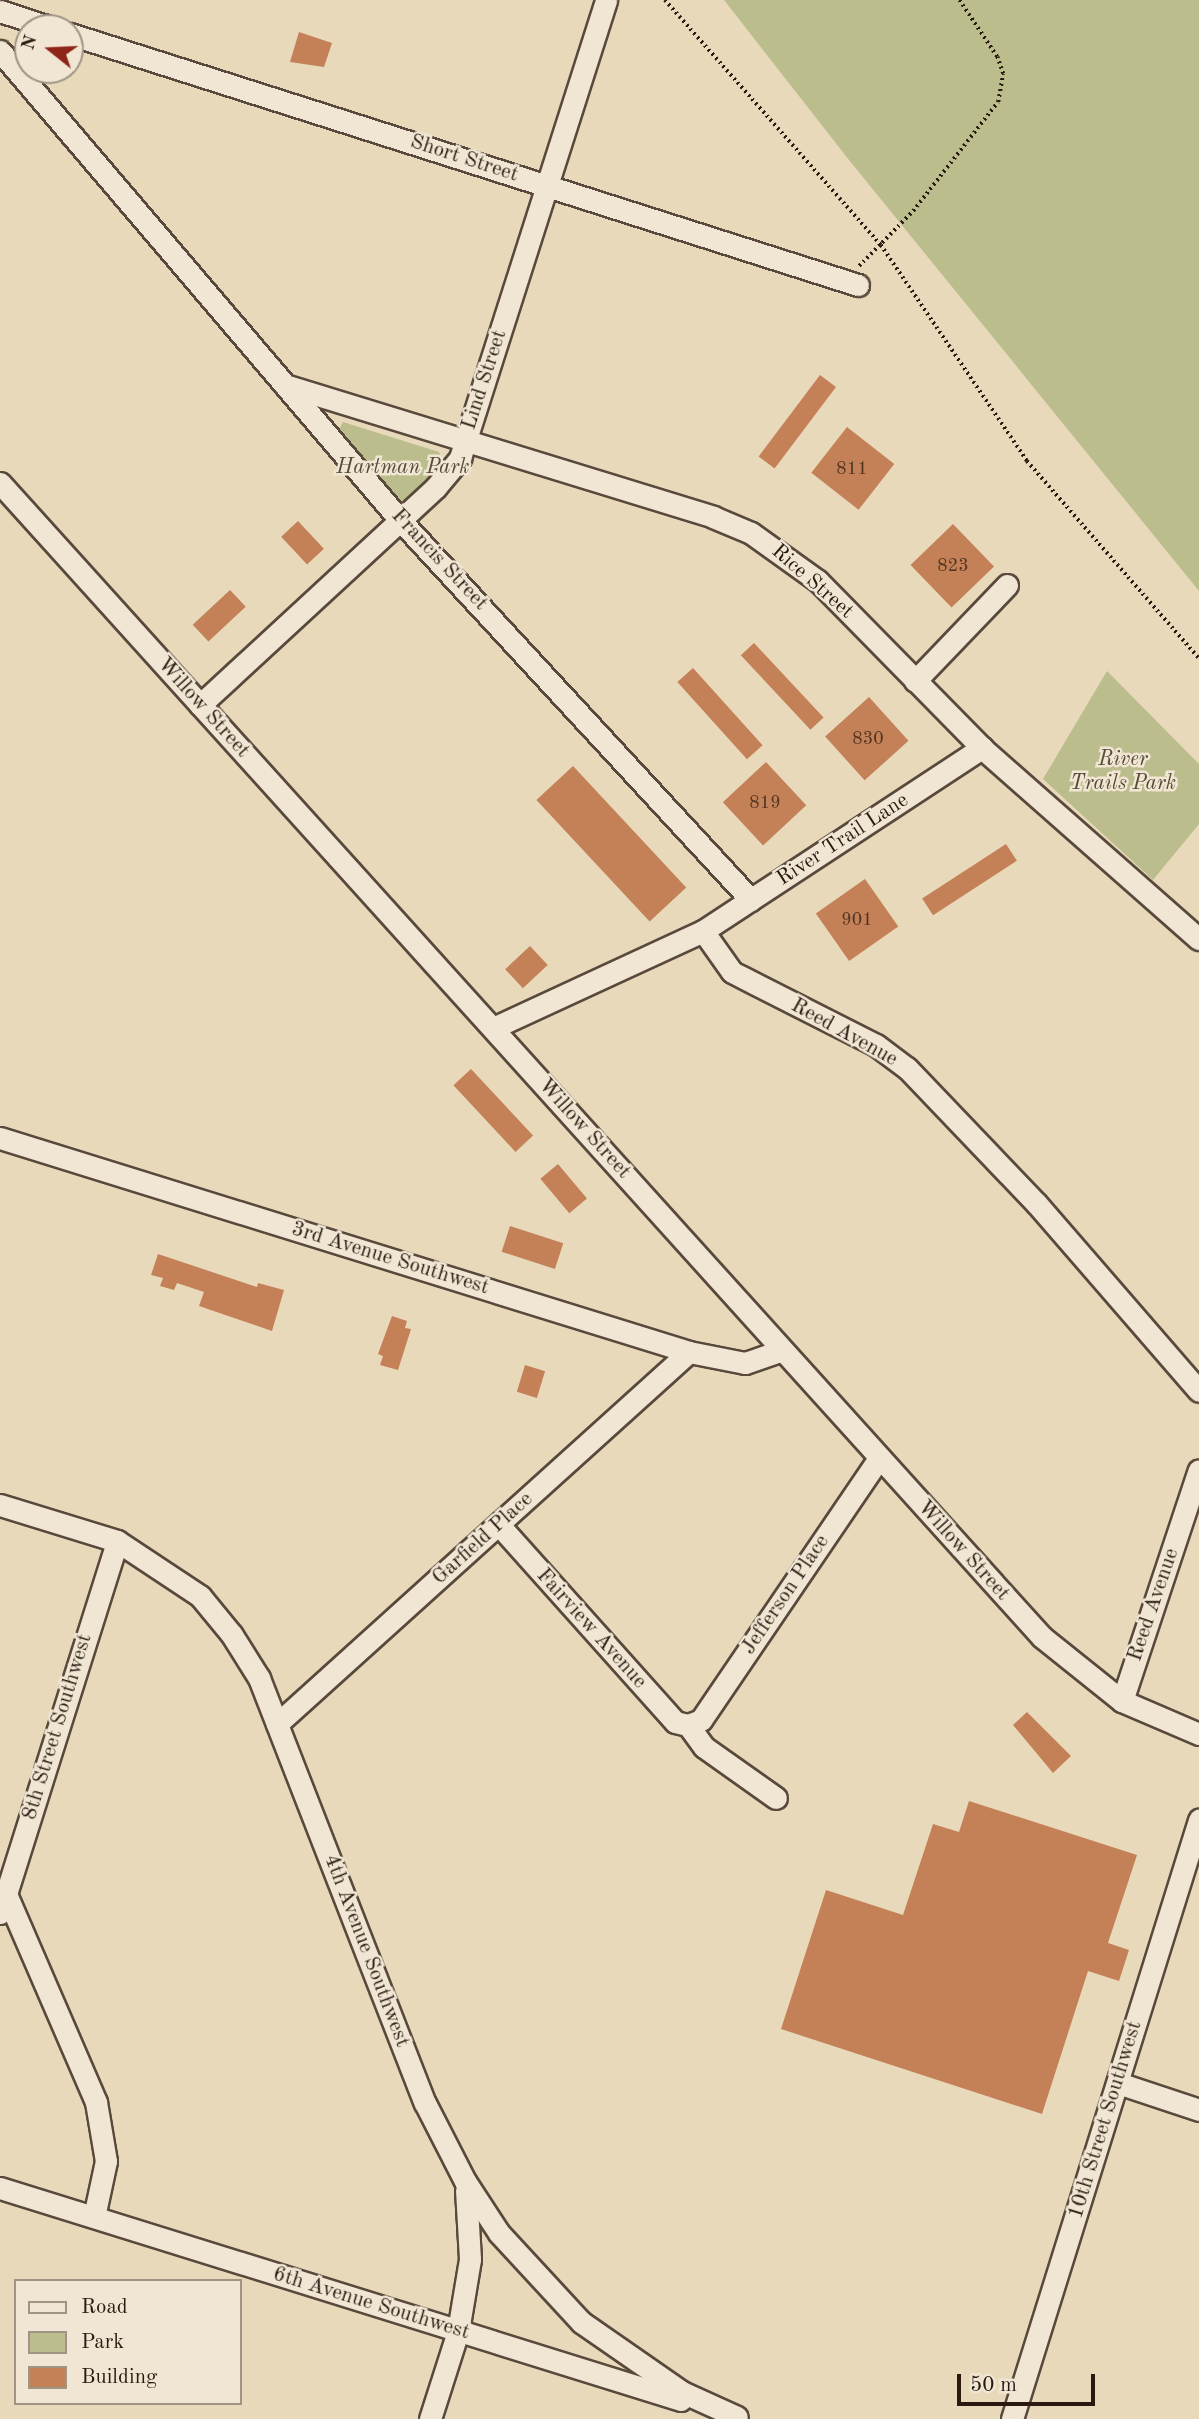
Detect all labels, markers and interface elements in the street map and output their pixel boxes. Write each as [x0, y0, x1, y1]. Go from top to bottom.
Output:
north arrow [14, 14, 84, 84]
text: N [19, 33, 42, 53]
street label: Short Street [407, 130, 521, 188]
street label: Lind Street [457, 327, 513, 433]
park label: Hartman Park [336, 455, 470, 481]
house number: 811 [836, 458, 868, 480]
street label: Francis Street [385, 504, 493, 616]
street label: Rice Street [766, 539, 858, 625]
house number: 823 [937, 555, 969, 577]
street label: Willow Street [151, 653, 255, 763]
house number: 830 [852, 728, 884, 750]
park label: River Trails Park [1070, 747, 1176, 797]
street label: River Trail Lane [773, 788, 913, 892]
house number: 819 [749, 792, 781, 814]
house number: 901 [841, 909, 873, 931]
street label: Reed Avenue [786, 993, 902, 1073]
street label: Willow Street [532, 1074, 636, 1184]
street label: 3rd Avenue Southwest [288, 1217, 492, 1301]
street label: Garfield Place [428, 1487, 538, 1591]
street label: Willow Street [911, 1496, 1015, 1606]
street label: Jefferson Place [737, 1530, 835, 1660]
street label: Reed Avenue [1123, 1545, 1185, 1665]
street label: Fairview Avenue [531, 1564, 651, 1694]
street label: 8th Street Southwest [18, 1631, 98, 1823]
street label: 4th Avenue Southwest [318, 1851, 414, 2051]
street label: 10th Street Southwest [1064, 2018, 1148, 2222]
street label: 6th Avenue Southwest [270, 2262, 472, 2346]
legend [14, 2279, 242, 2405]
text: Road [81, 2297, 128, 2318]
text: Park [81, 2332, 124, 2353]
scale bar [961, 2360, 1099, 2404]
text: Building [81, 2367, 157, 2388]
text: 50 m [970, 2375, 1017, 2396]

